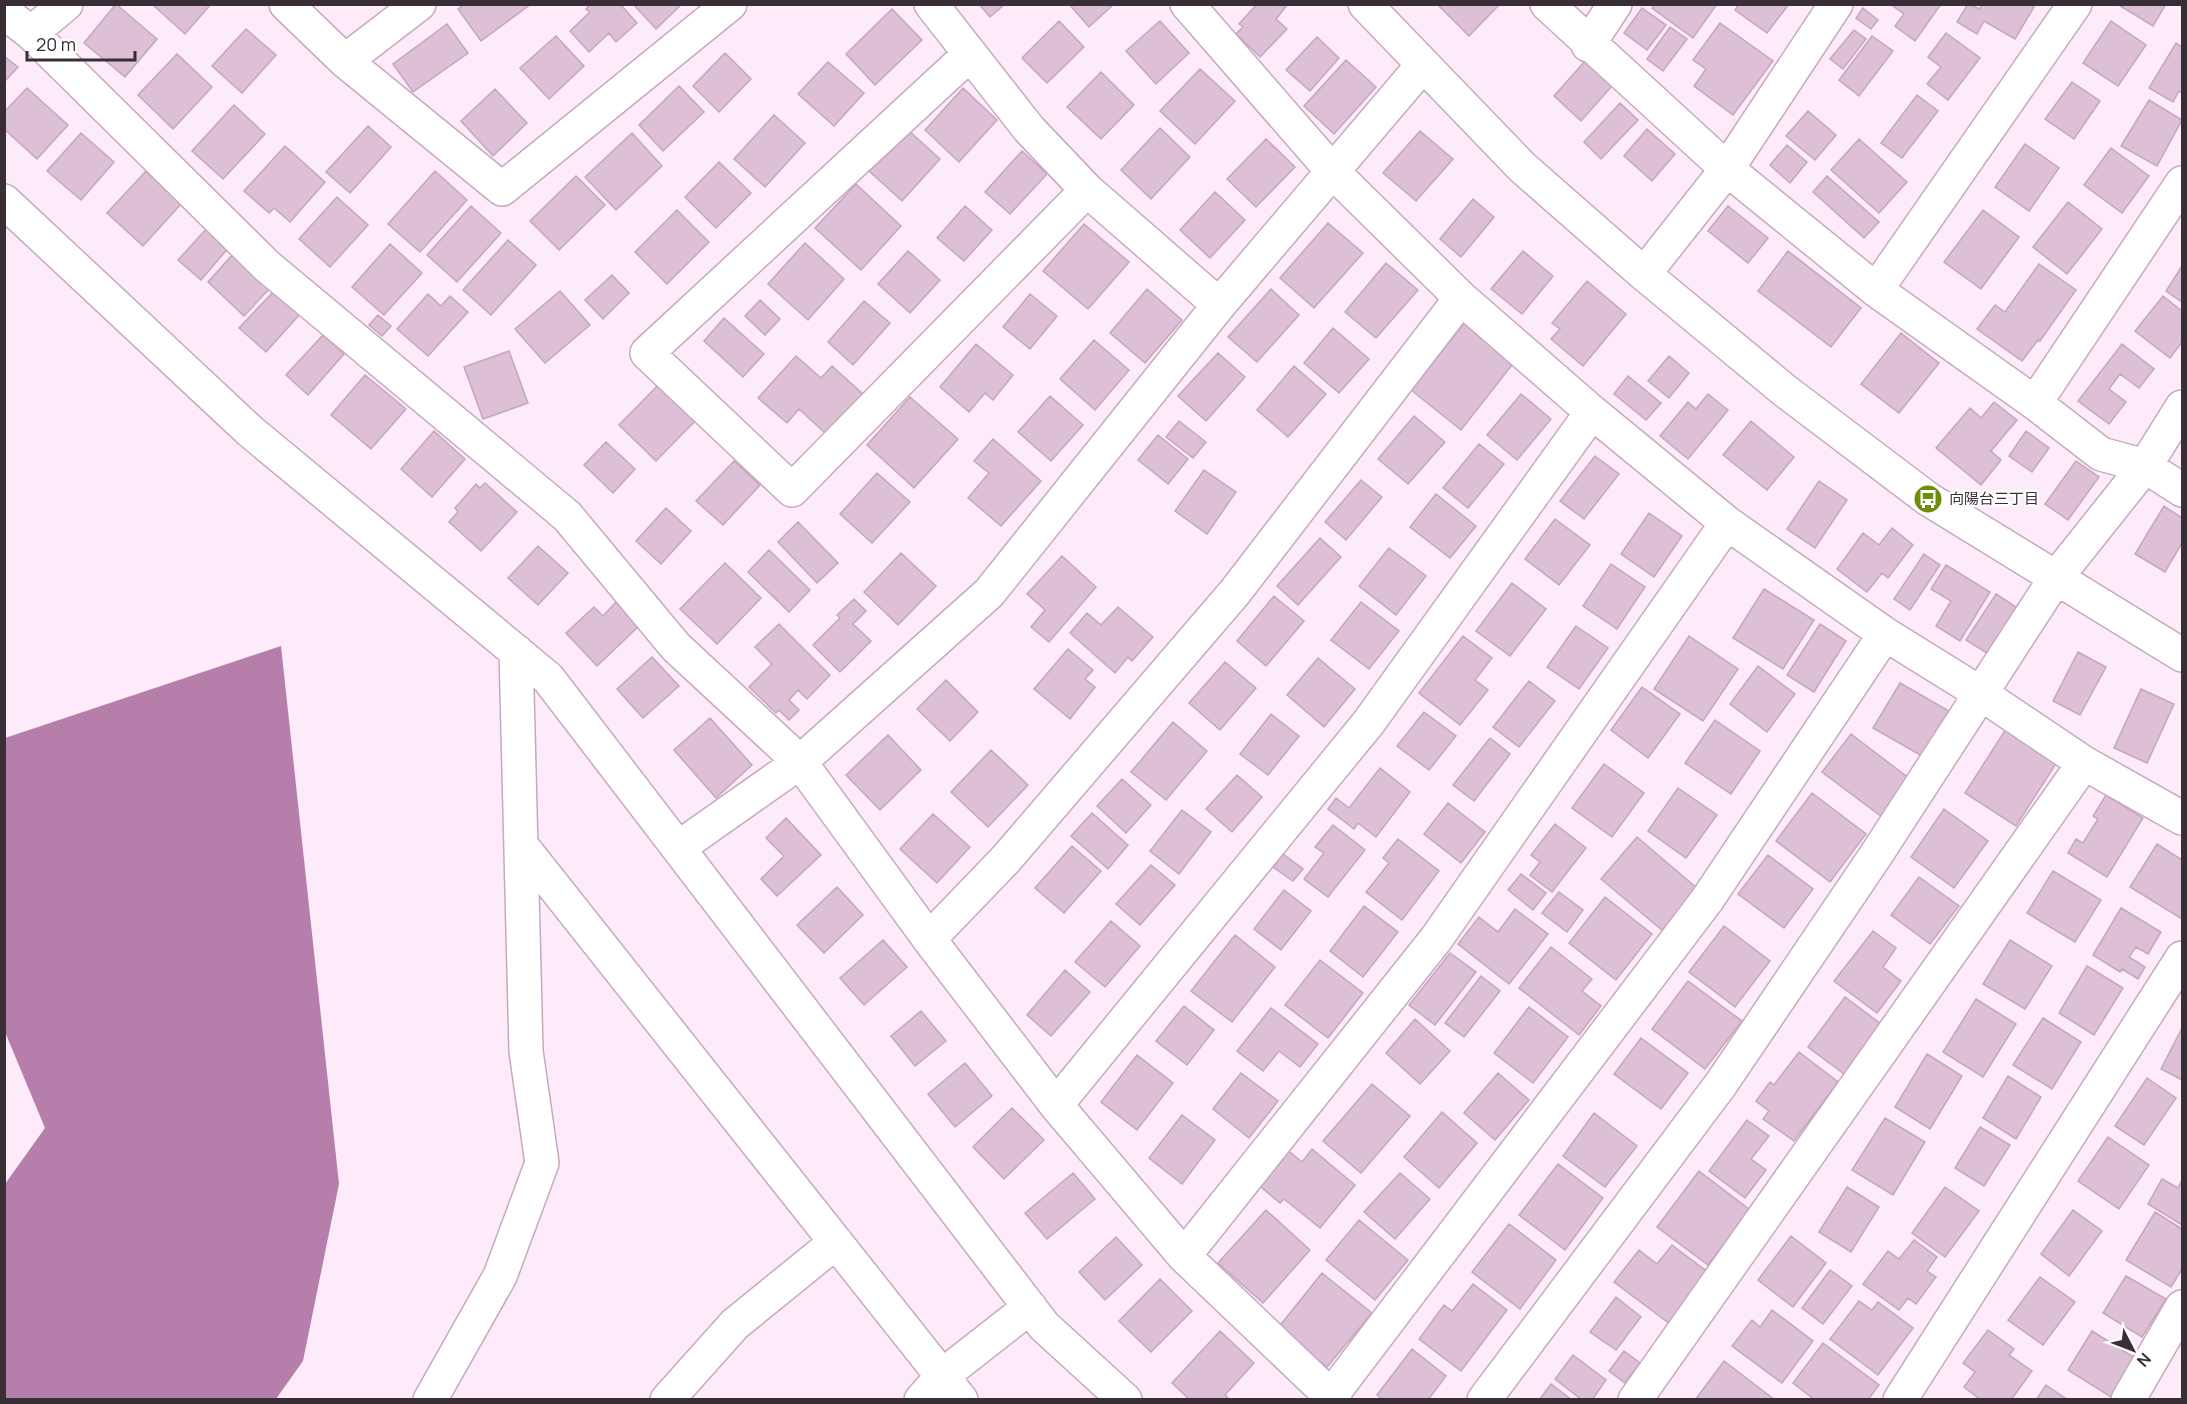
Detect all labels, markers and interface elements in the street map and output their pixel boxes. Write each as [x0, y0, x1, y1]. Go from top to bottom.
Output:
scale bar [27, 24, 135, 62]
text: 20 m [36, 32, 76, 56]
bus stop icon: 向陽台三丁目 [1912, 483, 1944, 515]
place label: 向陽台三丁目 [1949, 488, 2039, 509]
north arrow [2103, 1320, 2163, 1380]
text: N [2132, 1348, 2156, 1372]

